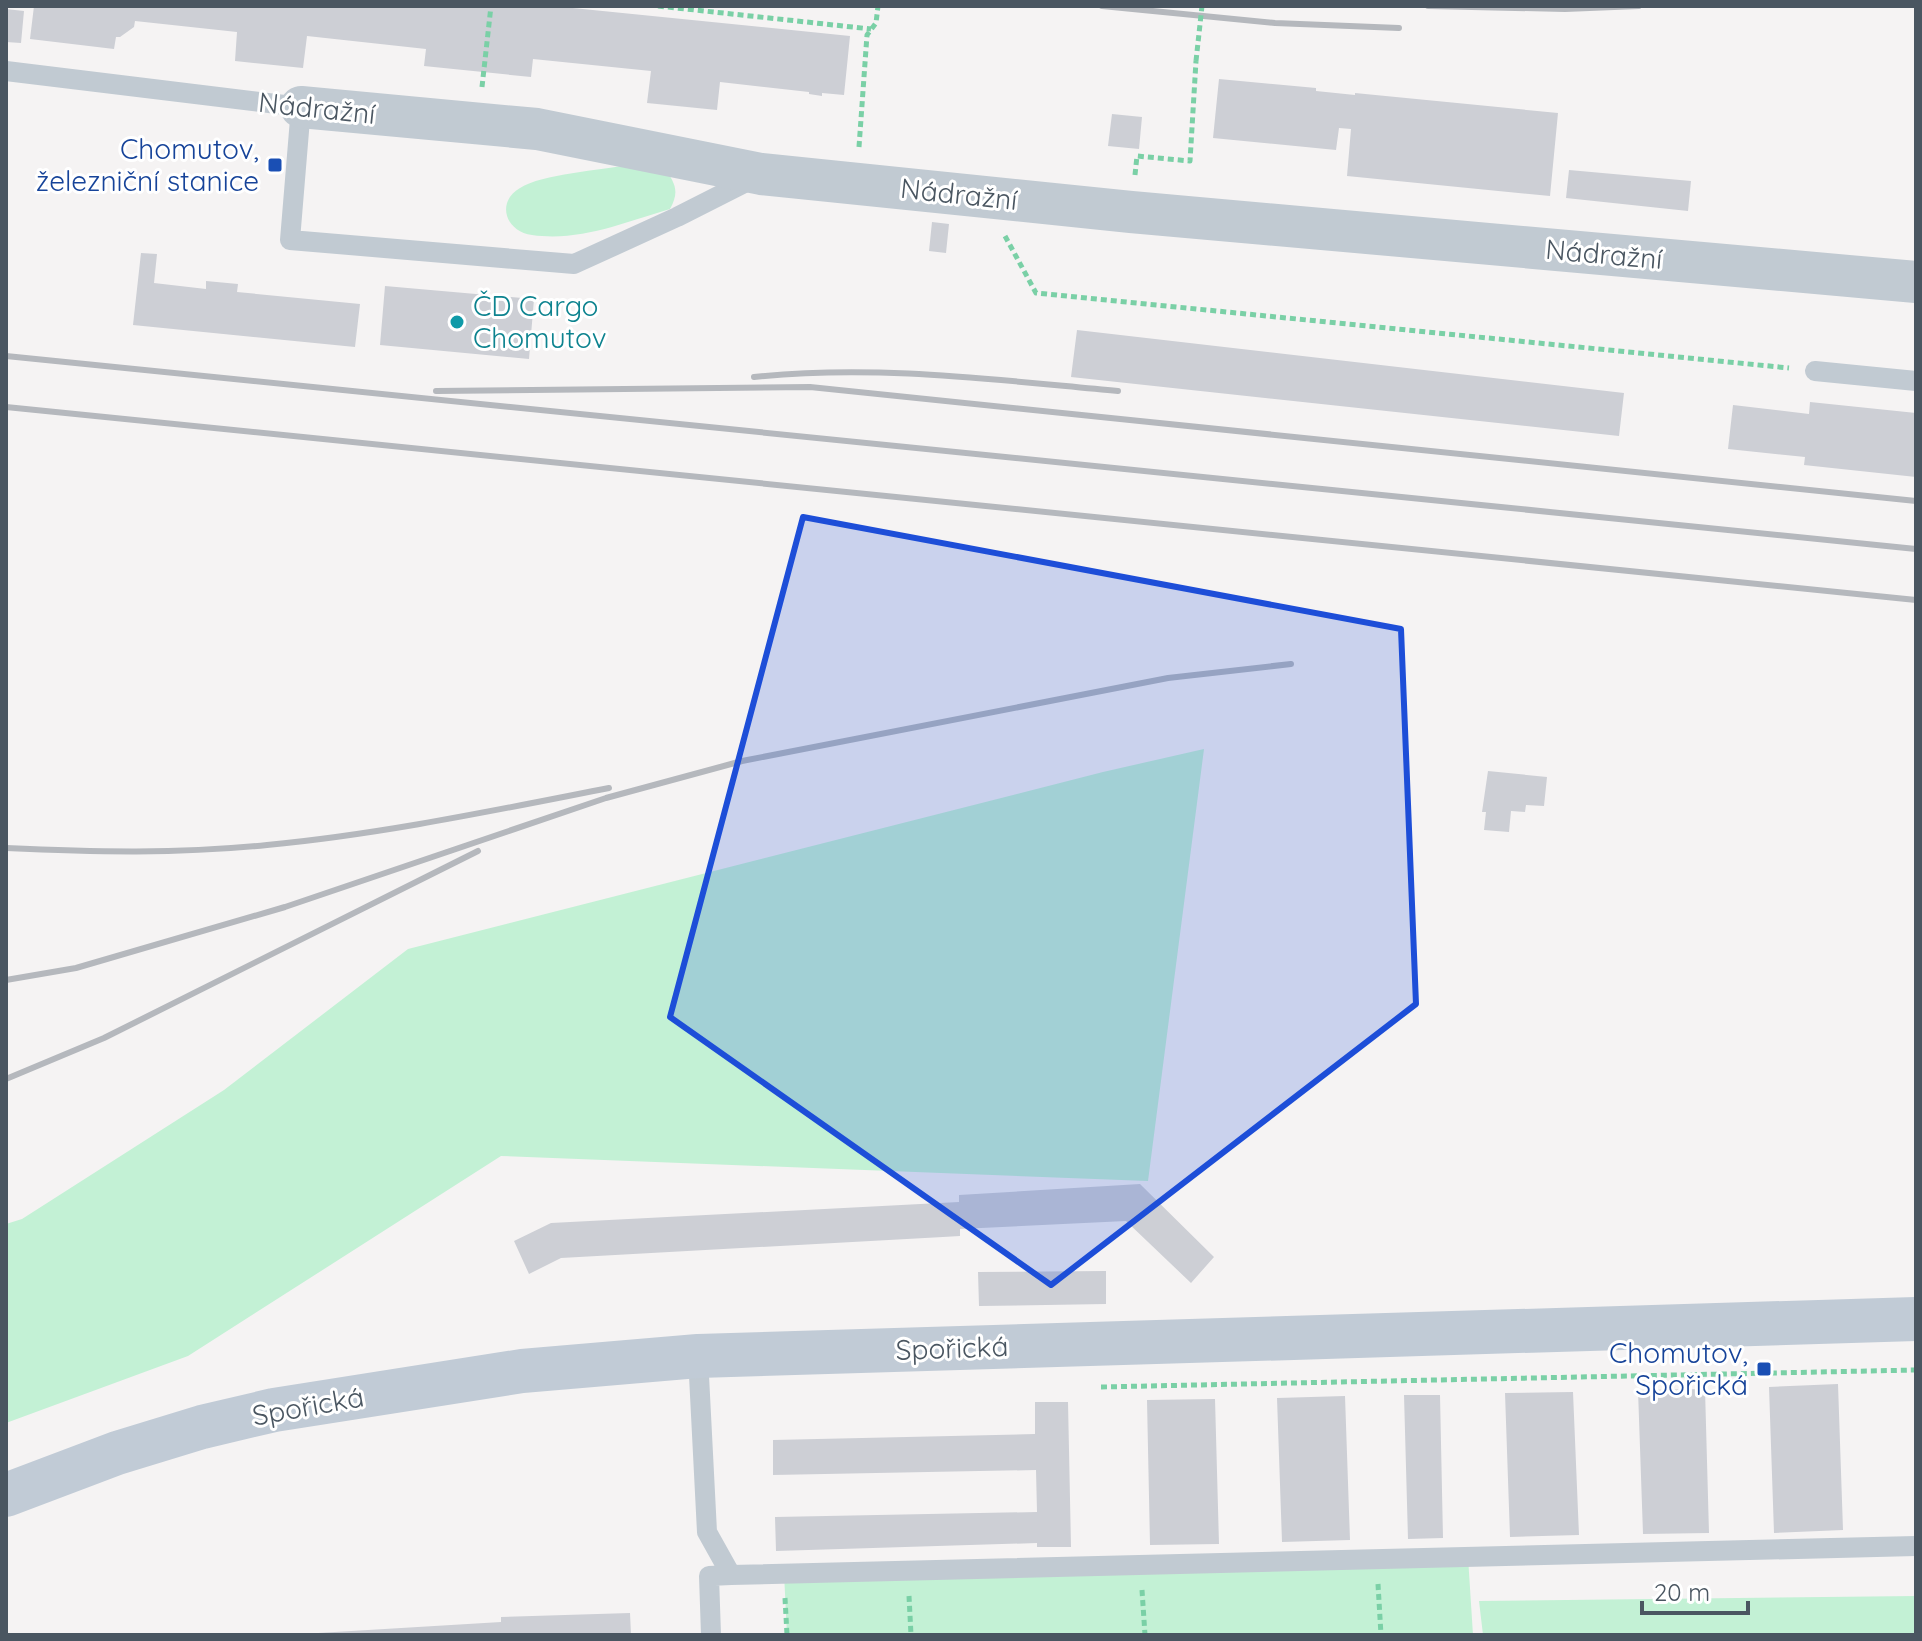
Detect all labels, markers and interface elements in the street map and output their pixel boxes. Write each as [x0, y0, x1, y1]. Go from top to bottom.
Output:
street label: Nádražní [257, 84, 377, 131]
place label: Chomutov, železniční stanice [36, 131, 259, 198]
marker: Chomutov, železniční stanice [266, 156, 284, 174]
street label: Nádražní [899, 170, 1019, 217]
street label: Nádražní [1544, 231, 1664, 276]
place label: ČD Cargo Chomutov [473, 288, 607, 355]
marker: ČD Cargo Chomutov [448, 313, 466, 331]
street label: Spořická [895, 1328, 1009, 1367]
place label: Chomutov, Spořická [1609, 1335, 1748, 1402]
marker: Chomutov, Spořická [1755, 1360, 1773, 1378]
street label: Spořická [249, 1378, 366, 1433]
scale bar [1642, 1565, 1748, 1615]
text: 20 m [1654, 1577, 1710, 1607]

